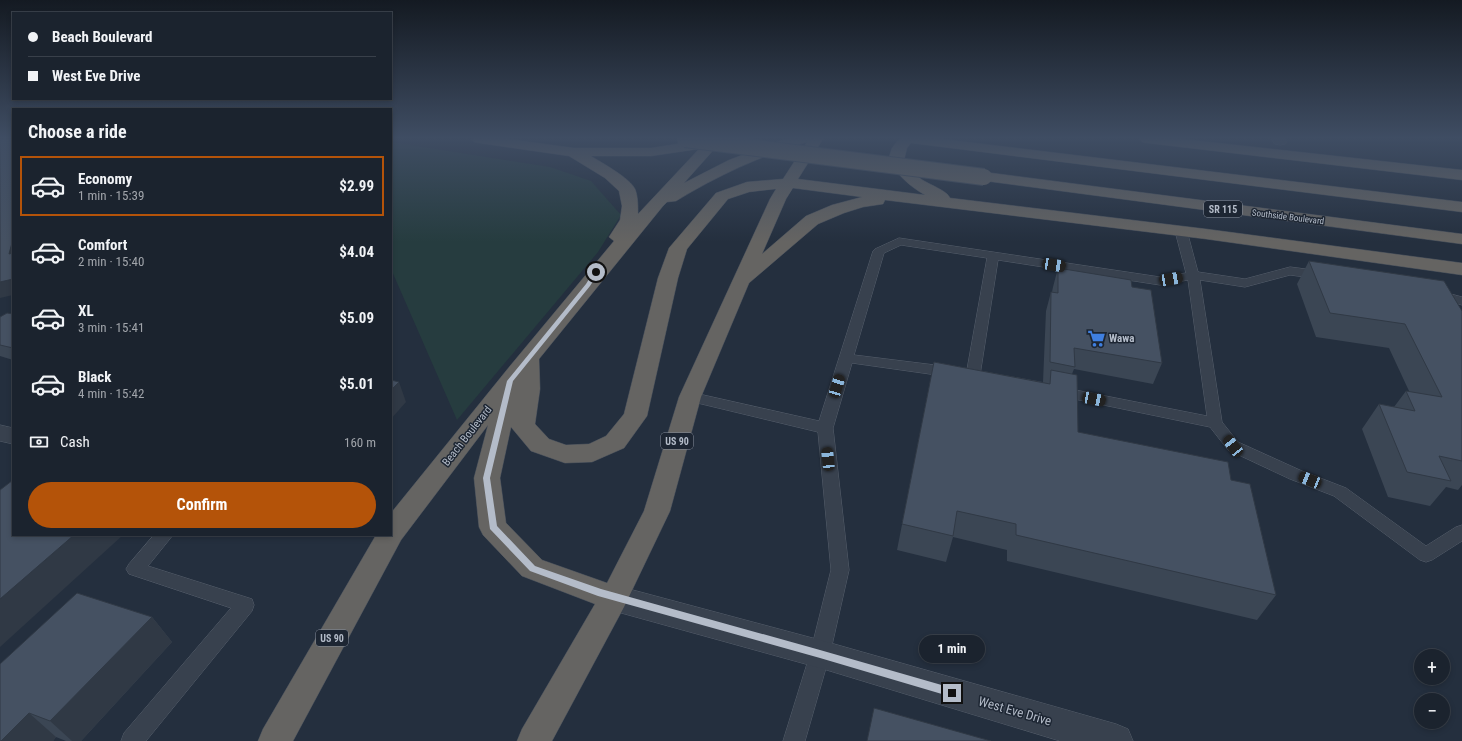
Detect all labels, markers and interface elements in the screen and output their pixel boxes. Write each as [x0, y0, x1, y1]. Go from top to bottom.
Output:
text: Beach Boulevard [52, 28, 152, 46]
text: West Eve Drive [52, 67, 141, 85]
text: Choose a ride [28, 121, 127, 142]
icon: car [30, 168, 66, 204]
text: Economy [78, 170, 132, 188]
text: $2.99 [339, 177, 374, 195]
text: 1 min · 15:39 [78, 188, 144, 203]
road number: SR 115 [1204, 201, 1242, 217]
street label: Southside Boulevard [1251, 208, 1325, 226]
icon: car [30, 234, 66, 270]
text: Comfort [78, 236, 127, 254]
text: $4.04 [339, 243, 374, 261]
text: 2 min · 15:40 [78, 254, 144, 269]
car [1041, 257, 1067, 273]
route start [587, 263, 605, 281]
car [1158, 271, 1184, 287]
icon: car [30, 300, 66, 336]
text: XL [78, 302, 94, 320]
text: $5.09 [339, 309, 374, 327]
text: 3 min · 15:41 [78, 320, 144, 335]
supermarket icon: Wawa [1086, 328, 1106, 348]
place label: Wawa [1109, 332, 1134, 345]
icon: car [30, 366, 66, 402]
text: Black [78, 368, 111, 386]
car [828, 373, 846, 399]
text: $5.01 [339, 375, 374, 393]
text: 4 min · 15:42 [78, 386, 144, 401]
car [1081, 391, 1107, 407]
street label: Beach Boulevard [440, 403, 494, 469]
icon: cash [28, 431, 50, 453]
text: Cash [60, 433, 90, 451]
road number: US 90 [661, 433, 693, 449]
car [1221, 433, 1245, 459]
text: 160 m [344, 435, 376, 450]
car [821, 446, 835, 472]
car [1297, 470, 1323, 490]
button: Confirm [28, 482, 376, 528]
road number: US 90 [316, 630, 348, 646]
callout: 1 min [919, 635, 985, 663]
text: 1 min [938, 641, 966, 656]
map controls [1414, 649, 1450, 729]
button: + [1414, 649, 1450, 685]
route end [943, 684, 961, 702]
street label: West Eve Drive [977, 693, 1053, 729]
button: − [1414, 693, 1450, 729]

